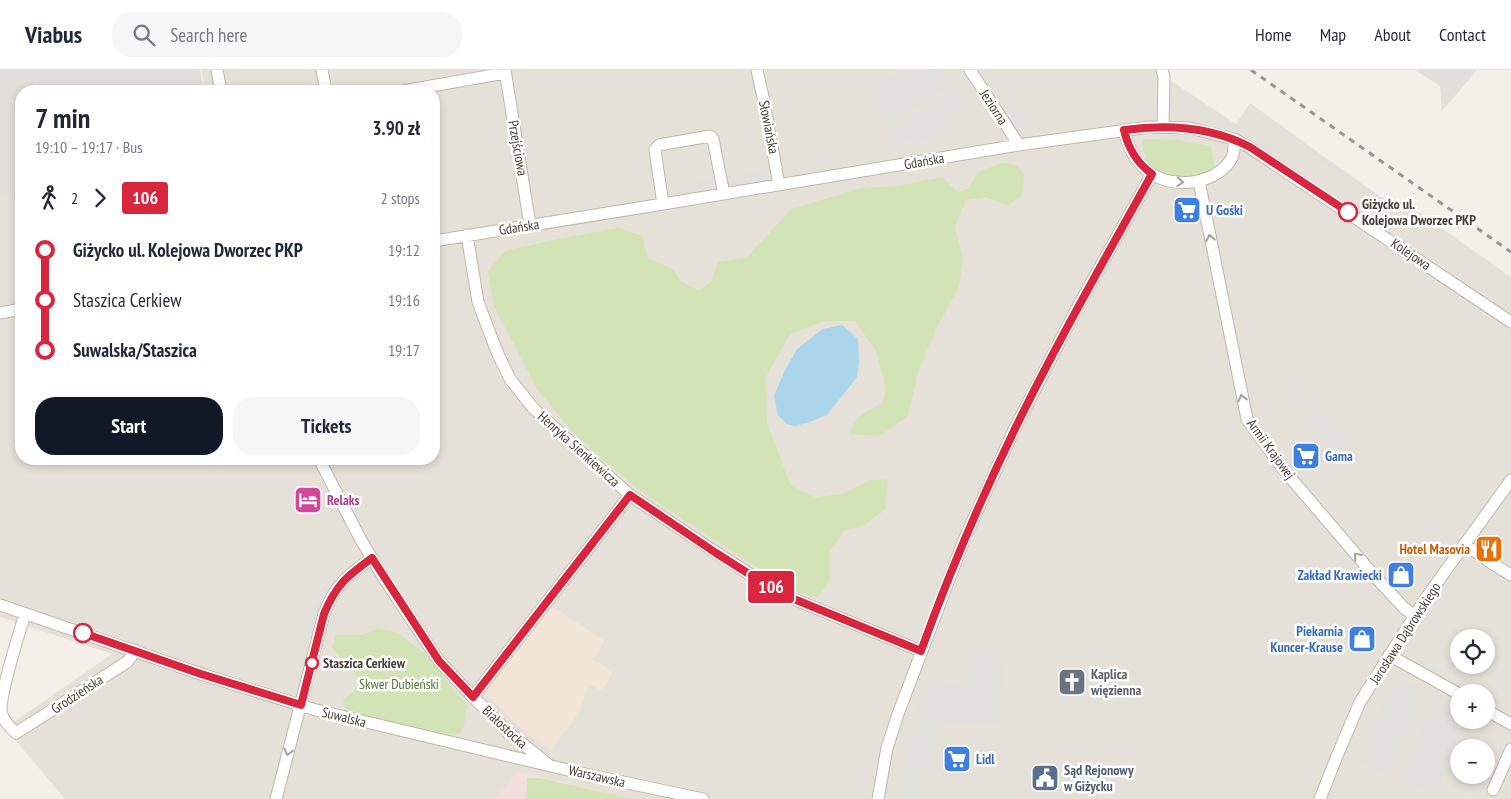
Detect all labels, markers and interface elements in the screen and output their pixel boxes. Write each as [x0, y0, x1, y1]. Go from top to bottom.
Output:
search box [112, 12, 462, 57]
text: Viabus [25, 19, 82, 50]
icon: search [130, 21, 158, 49]
text: Search here [170, 23, 247, 47]
text: Home [1255, 23, 1292, 46]
text: Map [1320, 23, 1346, 46]
text: About [1374, 23, 1411, 46]
text: Contact [1439, 23, 1486, 46]
street label: Jeziorna [975, 85, 1012, 128]
text: 7 min [35, 99, 90, 136]
street label: Słowiańska [755, 99, 783, 155]
text: 3.90 zł [373, 116, 420, 140]
street label: Przejściowa [504, 119, 532, 177]
text: 19:10 – 19:17 · Bus [35, 137, 143, 157]
street label: Gdańska [903, 149, 945, 173]
one-way arrow [1176, 177, 1184, 188]
icon: walk [35, 184, 63, 212]
icon: forward [86, 184, 114, 212]
text: 106 [132, 186, 158, 209]
text: 2 [71, 188, 78, 208]
text: 2 stops [380, 188, 420, 208]
supermarket icon: U Gośki [1172, 195, 1202, 225]
place label: Giżycko ul. Kolejowa Dworzec PKP [1362, 195, 1476, 229]
place label: U Gośki [1206, 201, 1243, 219]
marker: Giżycko ul. Kolejowa Dworzec PKP [1338, 202, 1358, 222]
street label: Gdańska [498, 215, 540, 239]
one-way arrow [1206, 234, 1216, 243]
street label: Kolejowa [1388, 234, 1434, 274]
text: Giżycko ul. Kolejowa Dworzec PKP [73, 238, 303, 262]
text: 19:12 [388, 240, 420, 260]
text: Staszica Cerkiew [73, 288, 181, 312]
text: 19:16 [388, 290, 420, 310]
text: Suwalska/Staszica [73, 338, 197, 362]
text: 19:17 [388, 340, 420, 360]
one-way arrow [1237, 393, 1248, 402]
button: Start [35, 397, 223, 455]
button: Tickets [233, 397, 420, 455]
street label: Henryka Sienkiewicza [534, 407, 624, 491]
street label: Armii Krajowej [1243, 415, 1299, 483]
supermarket icon: Gama [1291, 441, 1321, 471]
place label: Gama [1325, 447, 1353, 465]
hotel icon: Relaks [293, 485, 323, 515]
place label: Relaks [327, 491, 359, 509]
restaurant icon: Hotel Masovia [1474, 534, 1504, 564]
place label: Hotel Masovia [1399, 540, 1470, 558]
one-way arrow [1354, 552, 1363, 561]
shop icon: Zakład Krawiecki [1386, 560, 1416, 590]
place label: Zakład Krawiecki [1297, 566, 1382, 584]
line badge: 106 [742, 571, 800, 603]
text: 106 [758, 575, 784, 598]
street label: Jarosława Dąbrowskiego [1365, 579, 1444, 688]
place label: Piekarnia Kuncer-Krause [1270, 622, 1343, 656]
unlabelled marker [73, 623, 93, 643]
shop icon: Piekarnia Kuncer-Krause [1347, 624, 1377, 654]
map controls [1450, 629, 1495, 784]
button: locate [1450, 629, 1495, 674]
place label: Staszica Cerkiew [323, 654, 406, 672]
marker: Staszica Cerkiew [305, 656, 319, 670]
place label: Kaplica więzienna [1090, 665, 1141, 699]
church icon: Kaplica więzienna [1057, 667, 1087, 697]
street label: Grodzieńska [48, 670, 106, 718]
park label: Skwer Dubieński [359, 675, 439, 693]
button: + [1450, 684, 1495, 729]
street label: Białostocka [479, 702, 531, 752]
street label: Suwalska [320, 703, 368, 731]
button: − [1450, 739, 1495, 784]
supermarket icon: Lidl [942, 744, 972, 774]
one-way arrow [284, 748, 294, 756]
place label: Lidl [976, 750, 995, 768]
street label: Warszawska [567, 761, 627, 791]
place label: Sąd Rejonowy w Giżycku [1063, 761, 1134, 795]
public building icon: Sąd Rejonowy w Giżycku [1030, 763, 1060, 793]

